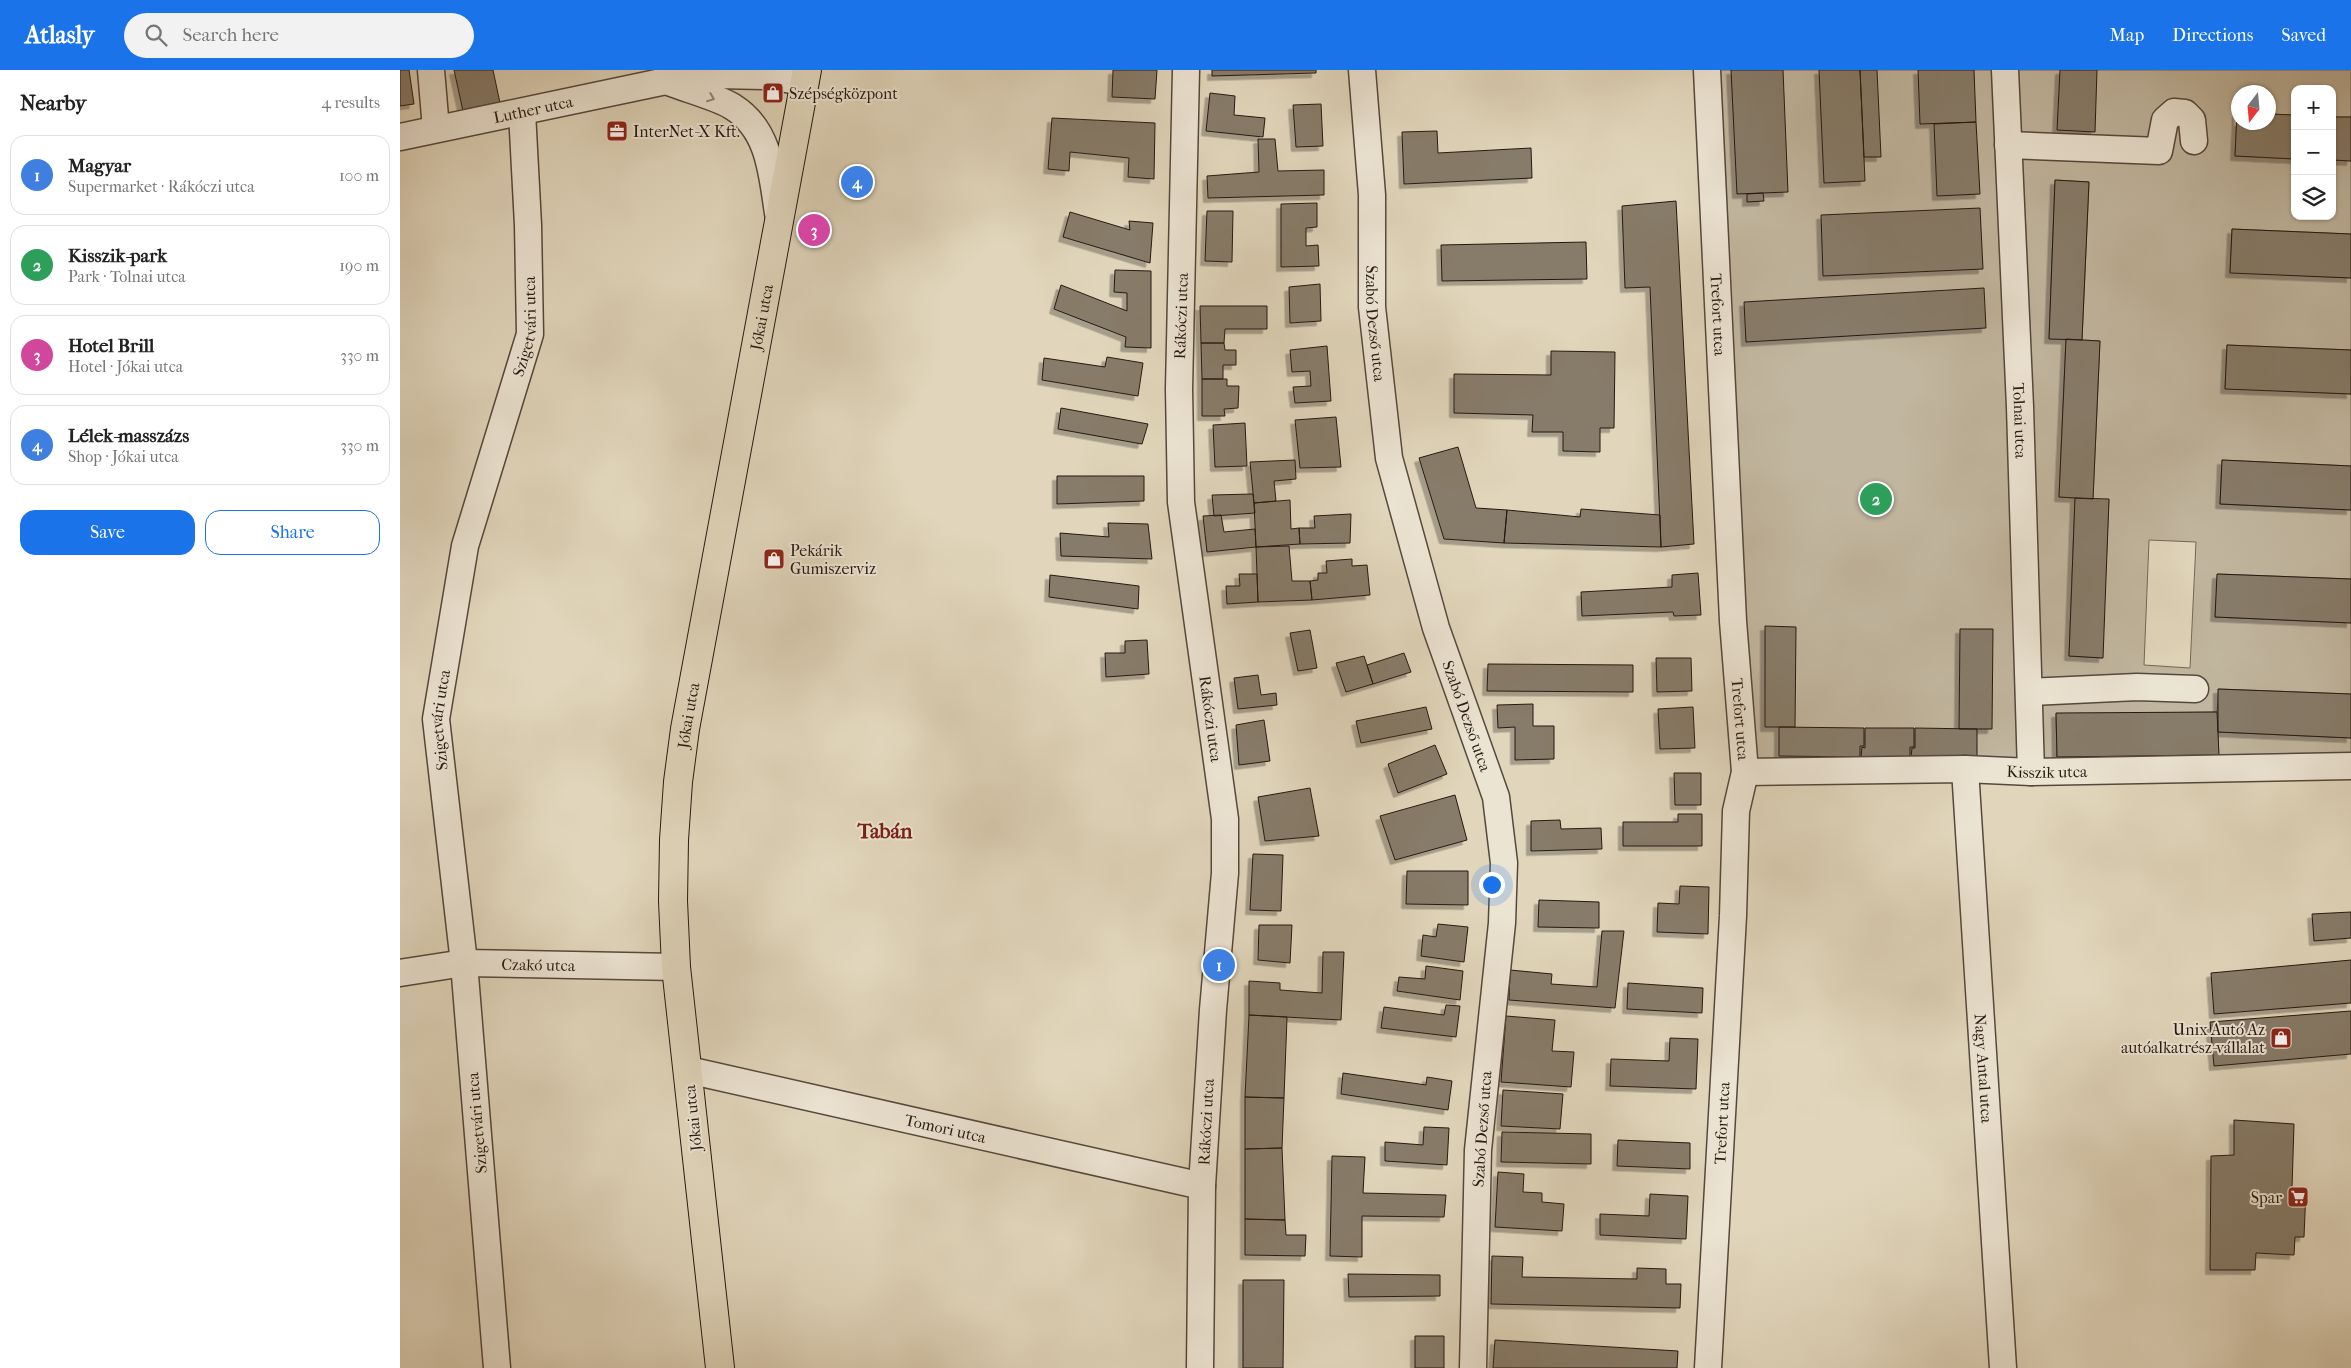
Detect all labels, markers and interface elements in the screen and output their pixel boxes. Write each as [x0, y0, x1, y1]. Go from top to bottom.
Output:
search box [124, 13, 474, 58]
text: Atlasly [25, 21, 94, 49]
icon: search [142, 21, 170, 49]
text: Search here [182, 24, 279, 46]
text: Map [2110, 25, 2144, 46]
text: Directions [2172, 25, 2253, 46]
text: Saved [2281, 25, 2326, 46]
shop icon: Szépségközpont [761, 81, 785, 105]
place label: Szépségközpont [789, 84, 898, 103]
north arrow [2231, 85, 2276, 130]
map controls [2291, 85, 2336, 220]
button: + [2291, 85, 2336, 130]
text: Nearby [20, 91, 86, 115]
street label: Luther utca [492, 91, 575, 127]
one-way arrow [706, 92, 715, 103]
text: 4 results [322, 93, 380, 112]
office icon: InterNet-X Kft. [605, 119, 629, 143]
place label: InterNet-X Kft. [633, 122, 740, 141]
button: − [2291, 130, 2336, 175]
text: Magyar [68, 155, 131, 177]
pin: 4 [841, 163, 873, 201]
text: 1 [34, 166, 40, 185]
text: 100 m [339, 166, 379, 185]
button: layers [2291, 175, 2336, 220]
text: Supermarket · Rákóczi utca [68, 177, 255, 196]
pin: 3 [798, 211, 830, 249]
text: Kisszik-park [68, 245, 167, 267]
text: 2 [33, 256, 41, 275]
text: 190 m [339, 256, 379, 275]
street label: Szabó Dezső utca [1363, 265, 1390, 383]
text: Park · Tolnai utca [68, 267, 186, 286]
street label: Rákóczi utca [1170, 272, 1192, 360]
street label: Trefort utca [1707, 273, 1730, 357]
street label: Szigetvári utca [508, 276, 540, 379]
street label: Jókai utca [745, 282, 777, 354]
text: Hotel Brill [68, 335, 154, 357]
text: 3 [34, 346, 40, 365]
text: 330 m [340, 346, 379, 365]
text: Hotel · Jókai utca [68, 357, 183, 376]
street label: Tolnai utca [2009, 382, 2031, 459]
text: Lélek-masszázs [68, 425, 189, 447]
text: 4 [32, 436, 42, 455]
text: 330 m [340, 436, 379, 455]
text: Shop · Jókai utca [68, 447, 179, 466]
pin: 2 [1860, 480, 1892, 518]
button: Save [20, 510, 195, 555]
button: Share [205, 510, 380, 555]
place label: Pekárik Gumiszerviz [790, 541, 876, 578]
shop icon: Pekárik Gumiszerviz [762, 547, 786, 571]
street label: Szabó Dezső utca [1439, 658, 1496, 775]
street label: Szigetvári utca [426, 668, 454, 772]
street label: Rákóczi utca [1196, 675, 1227, 764]
street label: Trefort utca [1728, 677, 1754, 762]
street label: Jókai utca [673, 680, 703, 751]
street label: Kisszik utca [2006, 761, 2088, 782]
district label: Tabán [857, 819, 913, 843]
your location [1479, 872, 1505, 898]
pin: 1 [1203, 946, 1235, 984]
street label: Czakó utca [501, 954, 576, 975]
street label: Nagy Antal utca [1971, 1013, 1997, 1124]
place label: Unix Autó Az autóalkatrész-vállalat [2121, 1020, 2265, 1057]
shop icon: Unix Autó Az autóalkatrész-vállalat [2269, 1026, 2293, 1050]
street label: Szabó Dezső utca [1468, 1070, 1496, 1188]
street label: Szigetvári utca [463, 1071, 491, 1174]
street label: Rákóczi utca [1194, 1078, 1218, 1166]
street label: Trefort utca [1710, 1081, 1734, 1165]
street label: Jókai utca [680, 1083, 706, 1154]
street label: Tomori utca [903, 1110, 989, 1147]
supermarket icon: Spar [2286, 1185, 2310, 1209]
place label: Spar [2251, 1188, 2282, 1207]

